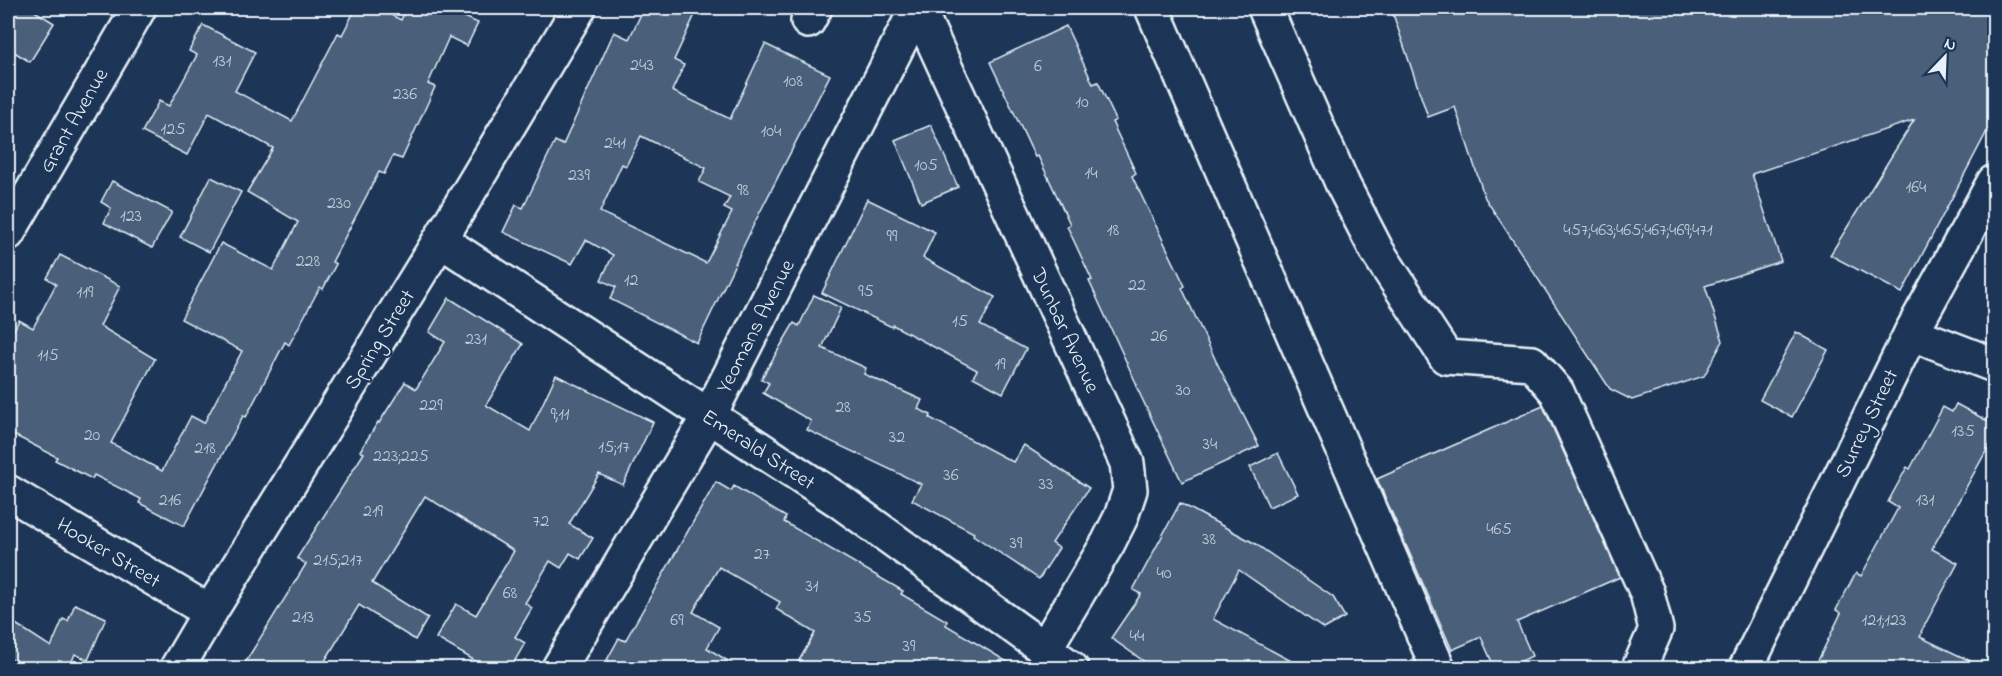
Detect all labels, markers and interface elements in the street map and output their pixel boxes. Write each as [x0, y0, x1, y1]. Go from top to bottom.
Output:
north arrow [1915, 27, 1975, 87]
text: N [1940, 32, 1960, 58]
house number: 131 [213, 49, 232, 75]
house number: 243 [630, 53, 654, 79]
house number: 6 [1034, 54, 1042, 80]
street label: Grant Avenue [33, 63, 117, 179]
house number: 108 [783, 69, 803, 95]
house number: 236 [393, 82, 417, 108]
house number: 10 [1075, 90, 1089, 116]
house number: 125 [161, 117, 185, 143]
house number: 104 [761, 119, 782, 145]
house number: 241 [604, 131, 626, 157]
house number: 105 [914, 153, 938, 179]
house number: 14 [1084, 161, 1098, 187]
house number: 239 [568, 163, 590, 189]
house number: 164 [1905, 175, 1927, 201]
house number: 98 [737, 178, 749, 204]
house number: 230 [327, 191, 351, 217]
house number: 123 [120, 204, 142, 230]
house number: 18 [1107, 218, 1119, 244]
house number: 457;463;465;467;469;471 [1563, 218, 1713, 244]
house number: 99 [887, 224, 898, 250]
house number: 228 [296, 249, 321, 275]
street label: Yeomans Avenue [710, 254, 804, 399]
street label: Dunbar Avenue [1022, 263, 1106, 399]
house number: 12 [624, 268, 638, 294]
house number: 22 [1128, 273, 1146, 299]
house number: 95 [858, 279, 874, 305]
house number: 119 [77, 280, 94, 306]
street label: Spring Street [338, 284, 425, 397]
house number: 15 [952, 309, 968, 335]
house number: 26 [1151, 324, 1168, 350]
house number: 231 [465, 327, 487, 353]
house number: 115 [37, 343, 59, 369]
house number: 19 [994, 352, 1006, 378]
street label: Surrey Street [1829, 364, 1909, 484]
house number: 30 [1175, 378, 1191, 404]
house number: 229 [419, 393, 443, 419]
house number: 28 [835, 395, 851, 421]
house number: 9;11 [550, 402, 570, 428]
street label: Emerald Street [695, 403, 821, 499]
house number: 135 [1951, 419, 1975, 445]
house number: 20 [84, 423, 101, 449]
house number: 32 [889, 425, 905, 451]
house number: 34 [1203, 432, 1218, 458]
house number: 15;17 [598, 435, 630, 461]
house number: 218 [194, 436, 216, 462]
house number: 223;225 [373, 444, 429, 470]
house number: 36 [943, 463, 959, 489]
house number: 33 [1039, 472, 1053, 498]
house number: 216 [159, 488, 181, 514]
house number: 131 [1916, 488, 1935, 514]
house number: 219 [363, 499, 384, 525]
house number: 72 [533, 509, 549, 535]
street label: Hooker Street [50, 511, 166, 597]
house number: 465 [1486, 517, 1512, 543]
house number: 38 [1202, 527, 1216, 553]
house number: 39 [1010, 531, 1023, 557]
house number: 27 [754, 542, 771, 568]
house number: 215;217 [313, 548, 363, 574]
house number: 40 [1156, 561, 1172, 587]
house number: 31 [805, 574, 819, 600]
house number: 68 [503, 581, 518, 607]
house number: 213 [292, 605, 314, 631]
house number: 35 [854, 605, 872, 631]
house number: 69 [670, 608, 684, 634]
house number: 121;123 [1862, 608, 1906, 634]
house number: 44 [1130, 624, 1145, 650]
house number: 39 [903, 634, 916, 660]

